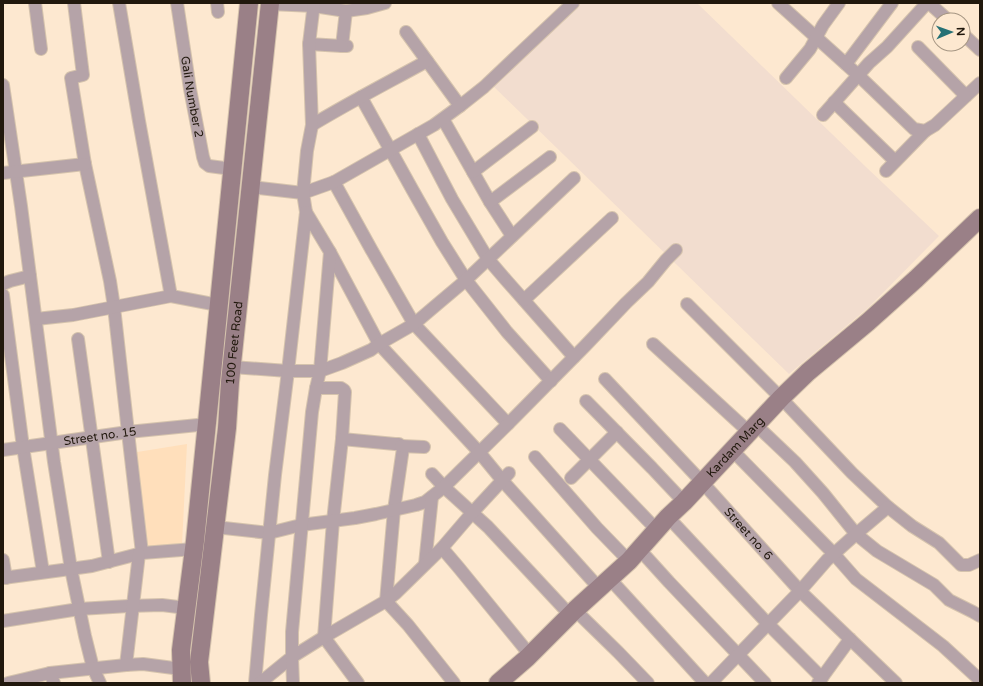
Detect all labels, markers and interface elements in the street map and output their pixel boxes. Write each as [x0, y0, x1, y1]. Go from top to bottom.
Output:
north arrow [931, 12, 971, 52]
text: N [954, 27, 967, 36]
street label: Gali Number 2 [178, 55, 206, 139]
street label: 100 Feet Road [223, 301, 245, 386]
street label: Kardam Marg [704, 414, 767, 480]
street label: Street no. 15 [63, 424, 137, 448]
street label: Street no. 6 [721, 505, 776, 563]

